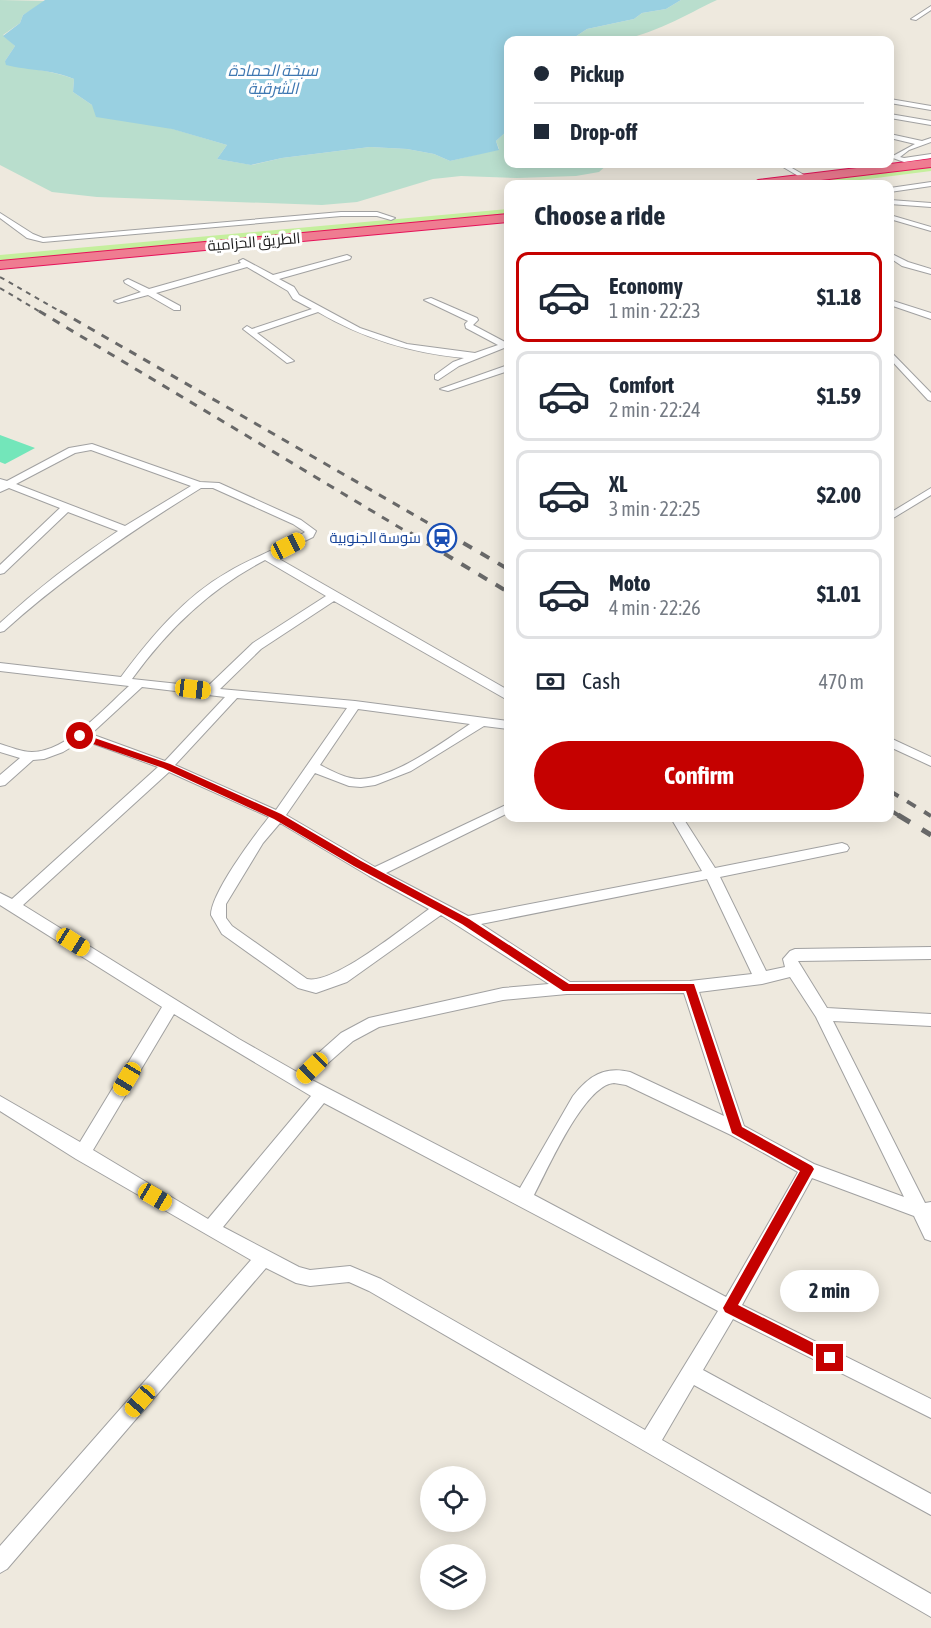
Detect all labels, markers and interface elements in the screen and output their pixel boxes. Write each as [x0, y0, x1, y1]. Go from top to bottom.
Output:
water label: سبخة الحمادة الشرقية [228, 61, 319, 98]
text: Pickup [570, 61, 625, 87]
text: Drop-off [570, 119, 637, 145]
text: Choose a ride [534, 200, 666, 231]
street label: الطريق الحزامية [207, 229, 301, 256]
icon: car [537, 270, 591, 324]
text: Economy [609, 273, 683, 299]
text: $1.18 [817, 284, 861, 310]
text: 1 min · 22:23 [609, 299, 701, 322]
icon: car [537, 369, 591, 423]
text: Comfort [609, 372, 674, 398]
text: $1.59 [817, 383, 861, 409]
text: 2 min · 22:24 [609, 398, 701, 421]
icon: car [537, 468, 591, 522]
text: XL [609, 471, 627, 497]
text: $2.00 [817, 482, 861, 508]
text: 3 min · 22:25 [609, 497, 701, 520]
station icon: سوسة الجنوبية [426, 522, 458, 554]
place label: سوسة الجنوبية [329, 529, 421, 547]
car [268, 530, 308, 562]
icon: car [537, 567, 591, 621]
text: Moto [609, 570, 651, 596]
text: $1.01 [817, 581, 861, 607]
text: 4 min · 22:26 [609, 596, 701, 619]
icon: cash [534, 665, 567, 698]
text: Cash [582, 668, 621, 694]
text: 470 m [819, 670, 864, 693]
car [174, 678, 212, 700]
route start [66, 722, 93, 749]
button: Confirm [534, 741, 864, 810]
car [53, 925, 93, 959]
car [293, 1049, 331, 1087]
car [110, 1059, 144, 1099]
car [135, 1180, 175, 1214]
callout: 2 min [780, 1271, 880, 1313]
text: 2 min [809, 1279, 850, 1302]
route end [816, 1344, 843, 1371]
car [121, 1382, 159, 1420]
map controls [420, 1466, 486, 1610]
button: locate [420, 1466, 486, 1532]
button: layers [420, 1544, 486, 1610]

